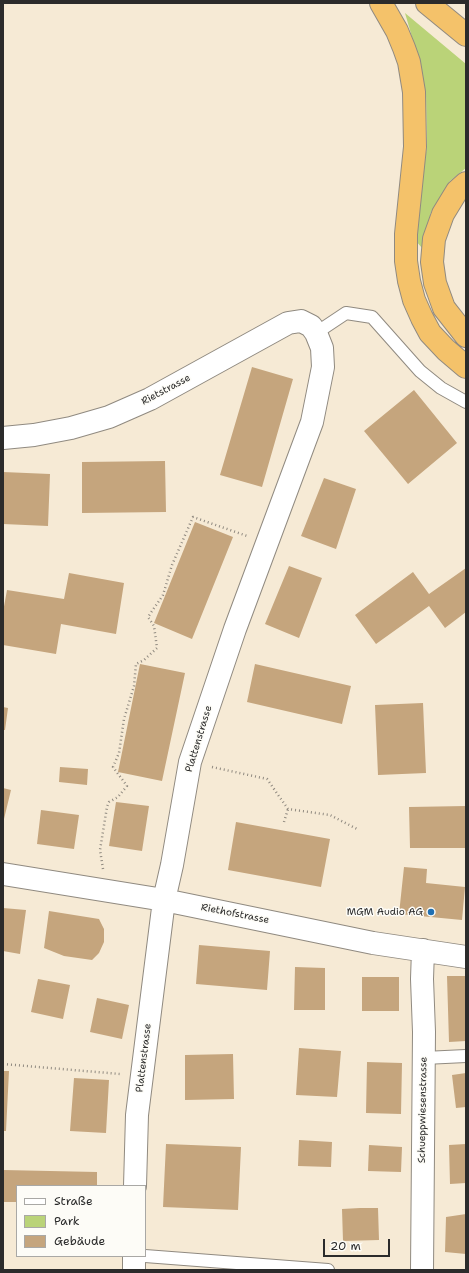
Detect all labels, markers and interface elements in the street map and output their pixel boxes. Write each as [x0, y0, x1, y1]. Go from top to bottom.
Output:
street label: Rietstrasse [139, 372, 193, 408]
street label: Plattenstrasse [183, 704, 215, 774]
street label: Riethofstrasse [200, 902, 270, 926]
place label: MGM Audio AG [347, 906, 423, 918]
marker: MGM Audio AG [426, 907, 436, 917]
street label: Plattenstrasse [134, 1023, 154, 1093]
street label: Schueppwiesenstrasse [416, 1057, 430, 1163]
legend [16, 1185, 146, 1257]
text: Straße [54, 1193, 93, 1209]
text: Park [54, 1213, 80, 1229]
scale bar [325, 1231, 392, 1257]
text: Gebäude [54, 1233, 105, 1249]
text: 20 m [330, 1238, 361, 1254]

